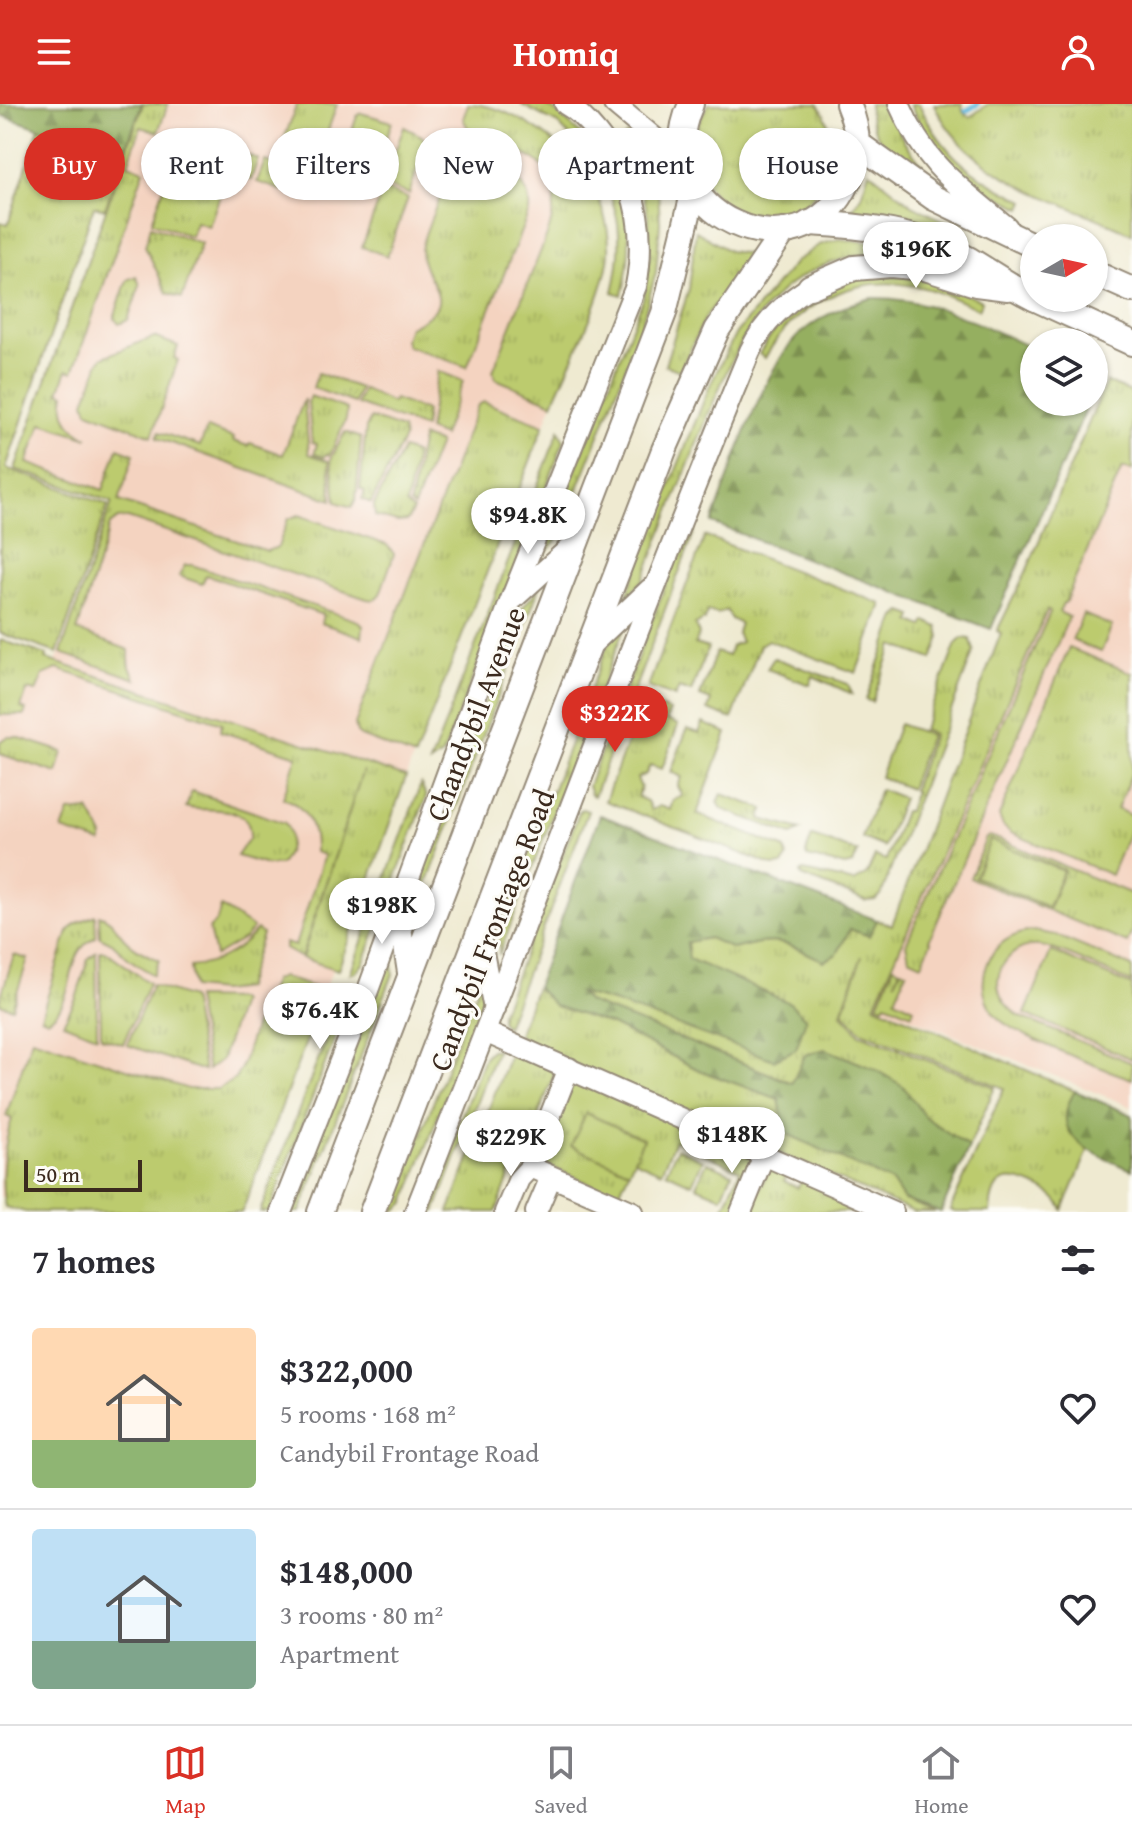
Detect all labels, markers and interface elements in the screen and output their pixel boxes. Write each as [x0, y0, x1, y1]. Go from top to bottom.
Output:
text: Homiq [513, 26, 619, 79]
icon: menu [32, 30, 76, 74]
icon: person [1056, 30, 1100, 74]
chip: Buy [24, 128, 125, 200]
chip: Rent [141, 128, 252, 200]
chip: Filters [268, 128, 399, 200]
chip: New [415, 128, 522, 200]
chip: Apartment [538, 128, 723, 200]
chip: House [739, 128, 867, 200]
pin: $196K [860, 222, 972, 290]
north arrow [1020, 224, 1108, 312]
map controls [1020, 224, 1108, 416]
text: $196K [881, 228, 951, 267]
button: layers [1020, 328, 1108, 416]
pin: $94.8K [463, 488, 593, 556]
text: $94.8K [489, 494, 567, 533]
street label: Chandybil Avenue [414, 600, 536, 827]
pin: $322K [559, 686, 671, 754]
text: $322K [580, 692, 650, 731]
street label: Candybil Frontage Road [417, 782, 565, 1077]
pin: $198K [326, 878, 438, 946]
text: $198K [347, 884, 417, 923]
pin: $76.4K [255, 983, 385, 1051]
text: $76.4K [281, 989, 359, 1028]
pin: $148K [676, 1107, 788, 1175]
pin: $229K [455, 1110, 567, 1178]
text: $148K [697, 1113, 767, 1152]
text: $229K [476, 1116, 546, 1155]
scale bar [24, 1156, 142, 1192]
text: 50 m [36, 1158, 80, 1190]
text: 7 homes [32, 1236, 156, 1285]
icon: filters [1056, 1238, 1100, 1282]
text: $322,000 [280, 1345, 413, 1394]
icon: home [96, 1360, 192, 1456]
icon: heart [1056, 1386, 1100, 1430]
text: 5 rooms · 168 m² [280, 1394, 456, 1433]
text: Candybil Frontage Road [280, 1433, 539, 1472]
text: $148,000 [280, 1546, 413, 1595]
icon: home [96, 1561, 192, 1657]
icon: heart [1056, 1587, 1100, 1631]
text: 3 rooms · 80 m² [280, 1595, 443, 1634]
text: Apartment [280, 1634, 399, 1673]
tab: Map [163, 1741, 207, 1821]
tab: Saved [534, 1741, 588, 1821]
tab: Home [914, 1741, 969, 1821]

